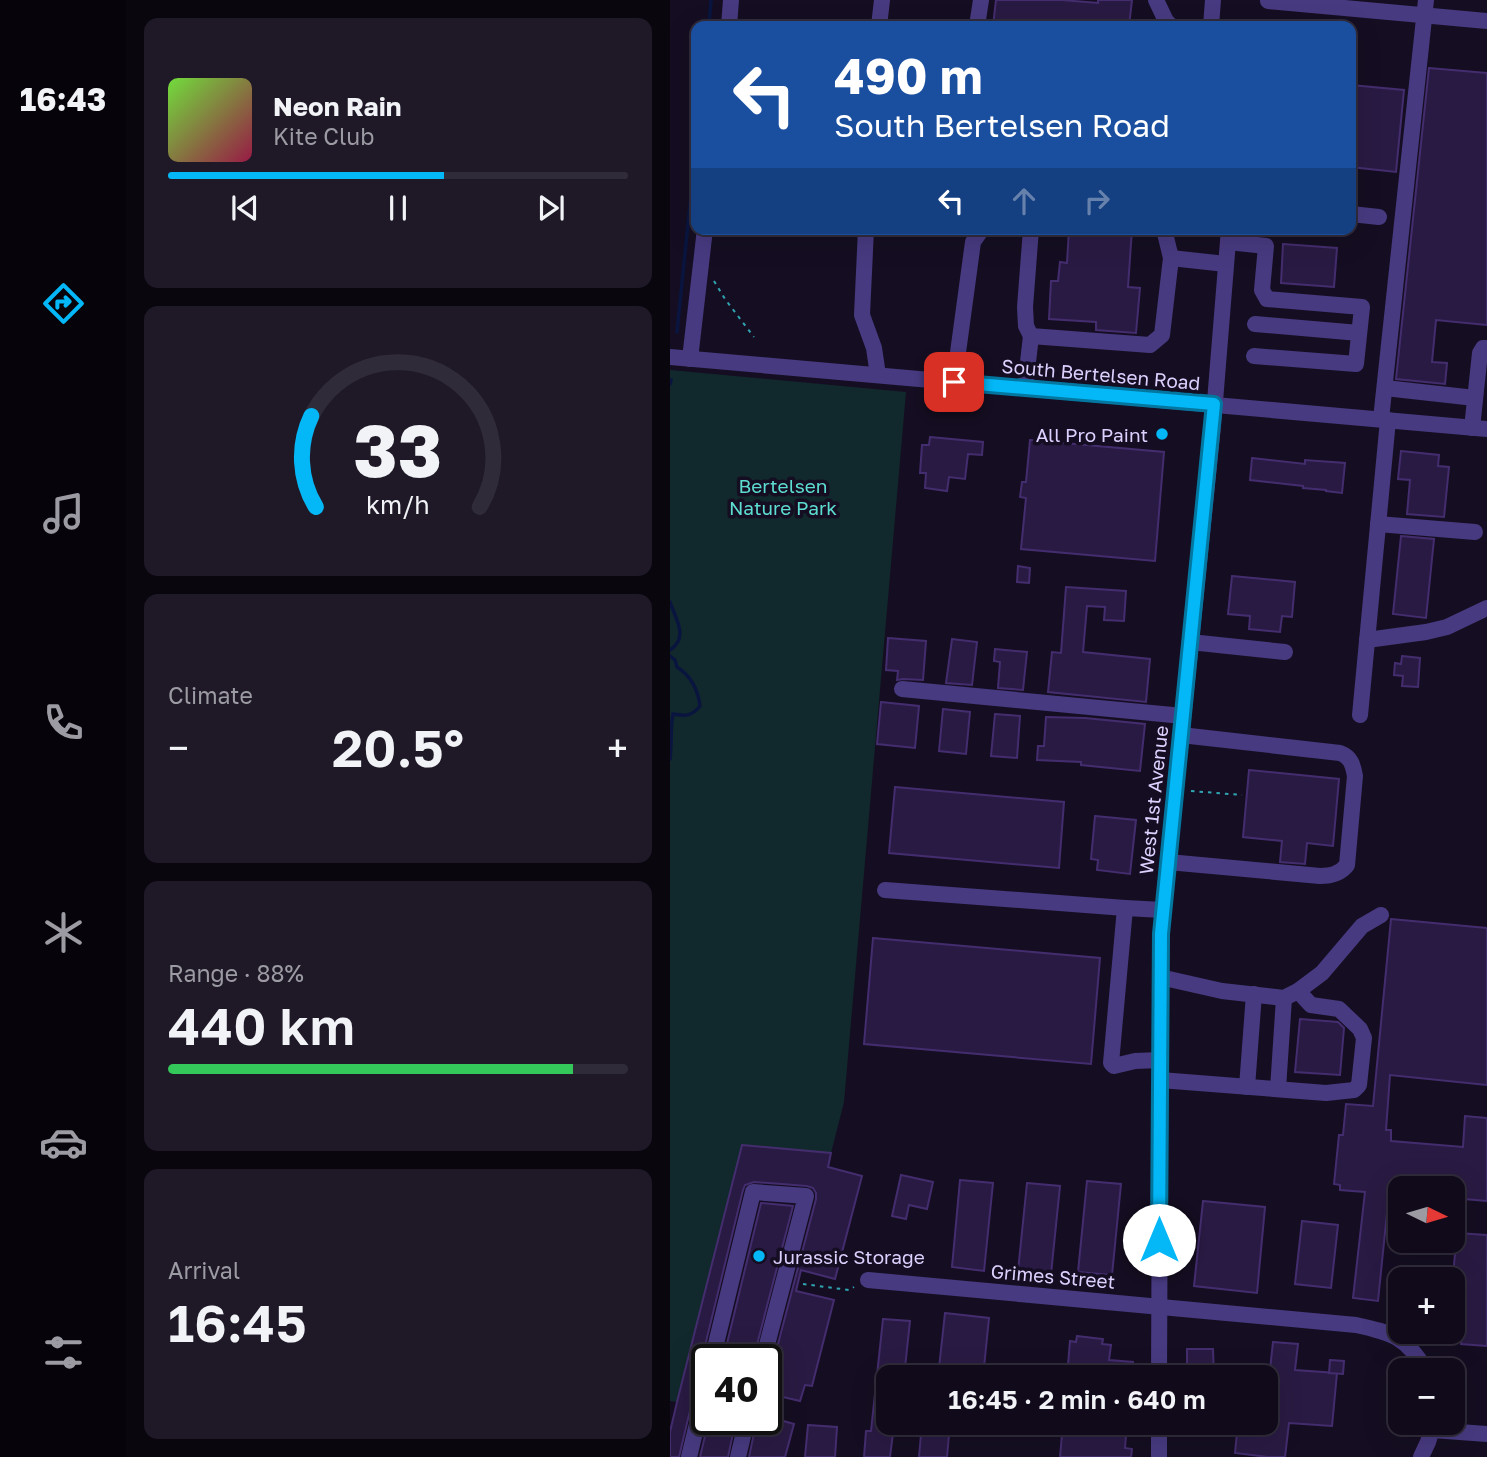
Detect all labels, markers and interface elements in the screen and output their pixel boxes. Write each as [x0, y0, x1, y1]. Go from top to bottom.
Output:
text: 490 m [834, 46, 983, 105]
icon: left [719, 49, 810, 140]
text: 16:43 [20, 80, 106, 118]
text: Neon Rain [273, 91, 402, 122]
text: South Bertelsen Road [834, 106, 1170, 144]
text: Kite Club [273, 122, 374, 150]
icon: left [932, 182, 970, 220]
icon: ahead [1005, 182, 1043, 220]
icon: right [1078, 182, 1116, 220]
icon: previous [226, 189, 264, 227]
icon: pause [379, 189, 417, 227]
icon: next [532, 189, 570, 227]
icon: directions [39, 279, 88, 328]
pin [924, 352, 984, 412]
street label: South Bertelsen Road [1001, 354, 1201, 394]
icon: arrive [935, 363, 973, 401]
text: 33 [354, 406, 442, 493]
place label: All Pro Paint [1036, 423, 1148, 446]
marker: All Pro Paint [1154, 426, 1170, 442]
park label: Bertelsen Nature Park [729, 474, 837, 519]
text: km/h [366, 488, 430, 519]
icon: music [39, 489, 88, 538]
text: Climate [168, 681, 253, 709]
icon: phone [39, 698, 88, 747]
text: 20.5° [332, 716, 464, 778]
street label: West 1st Avenue [1134, 724, 1172, 876]
text: − [168, 725, 189, 770]
text: + [607, 725, 628, 770]
icon: climate [39, 908, 88, 957]
text: Range · 88% [168, 959, 304, 987]
text: 440 km [168, 994, 355, 1056]
icon: car [39, 1118, 88, 1167]
north arrow [1388, 1176, 1464, 1253]
map controls [1388, 1176, 1465, 1435]
position arrow [1122, 1203, 1196, 1277]
place label: Jurassic Storage [773, 1245, 925, 1268]
marker: Jurassic Storage [751, 1248, 767, 1264]
text: Arrival [168, 1256, 240, 1284]
street label: Grimes Street [990, 1259, 1116, 1293]
button: + [1388, 1267, 1465, 1344]
text: 16:45 [168, 1291, 307, 1353]
icon: filters [39, 1328, 88, 1377]
speed limit sign: 40 [691, 1344, 782, 1435]
button: − [1388, 1358, 1465, 1435]
text: 16:45 · 2 min · 640 m [948, 1384, 1206, 1415]

